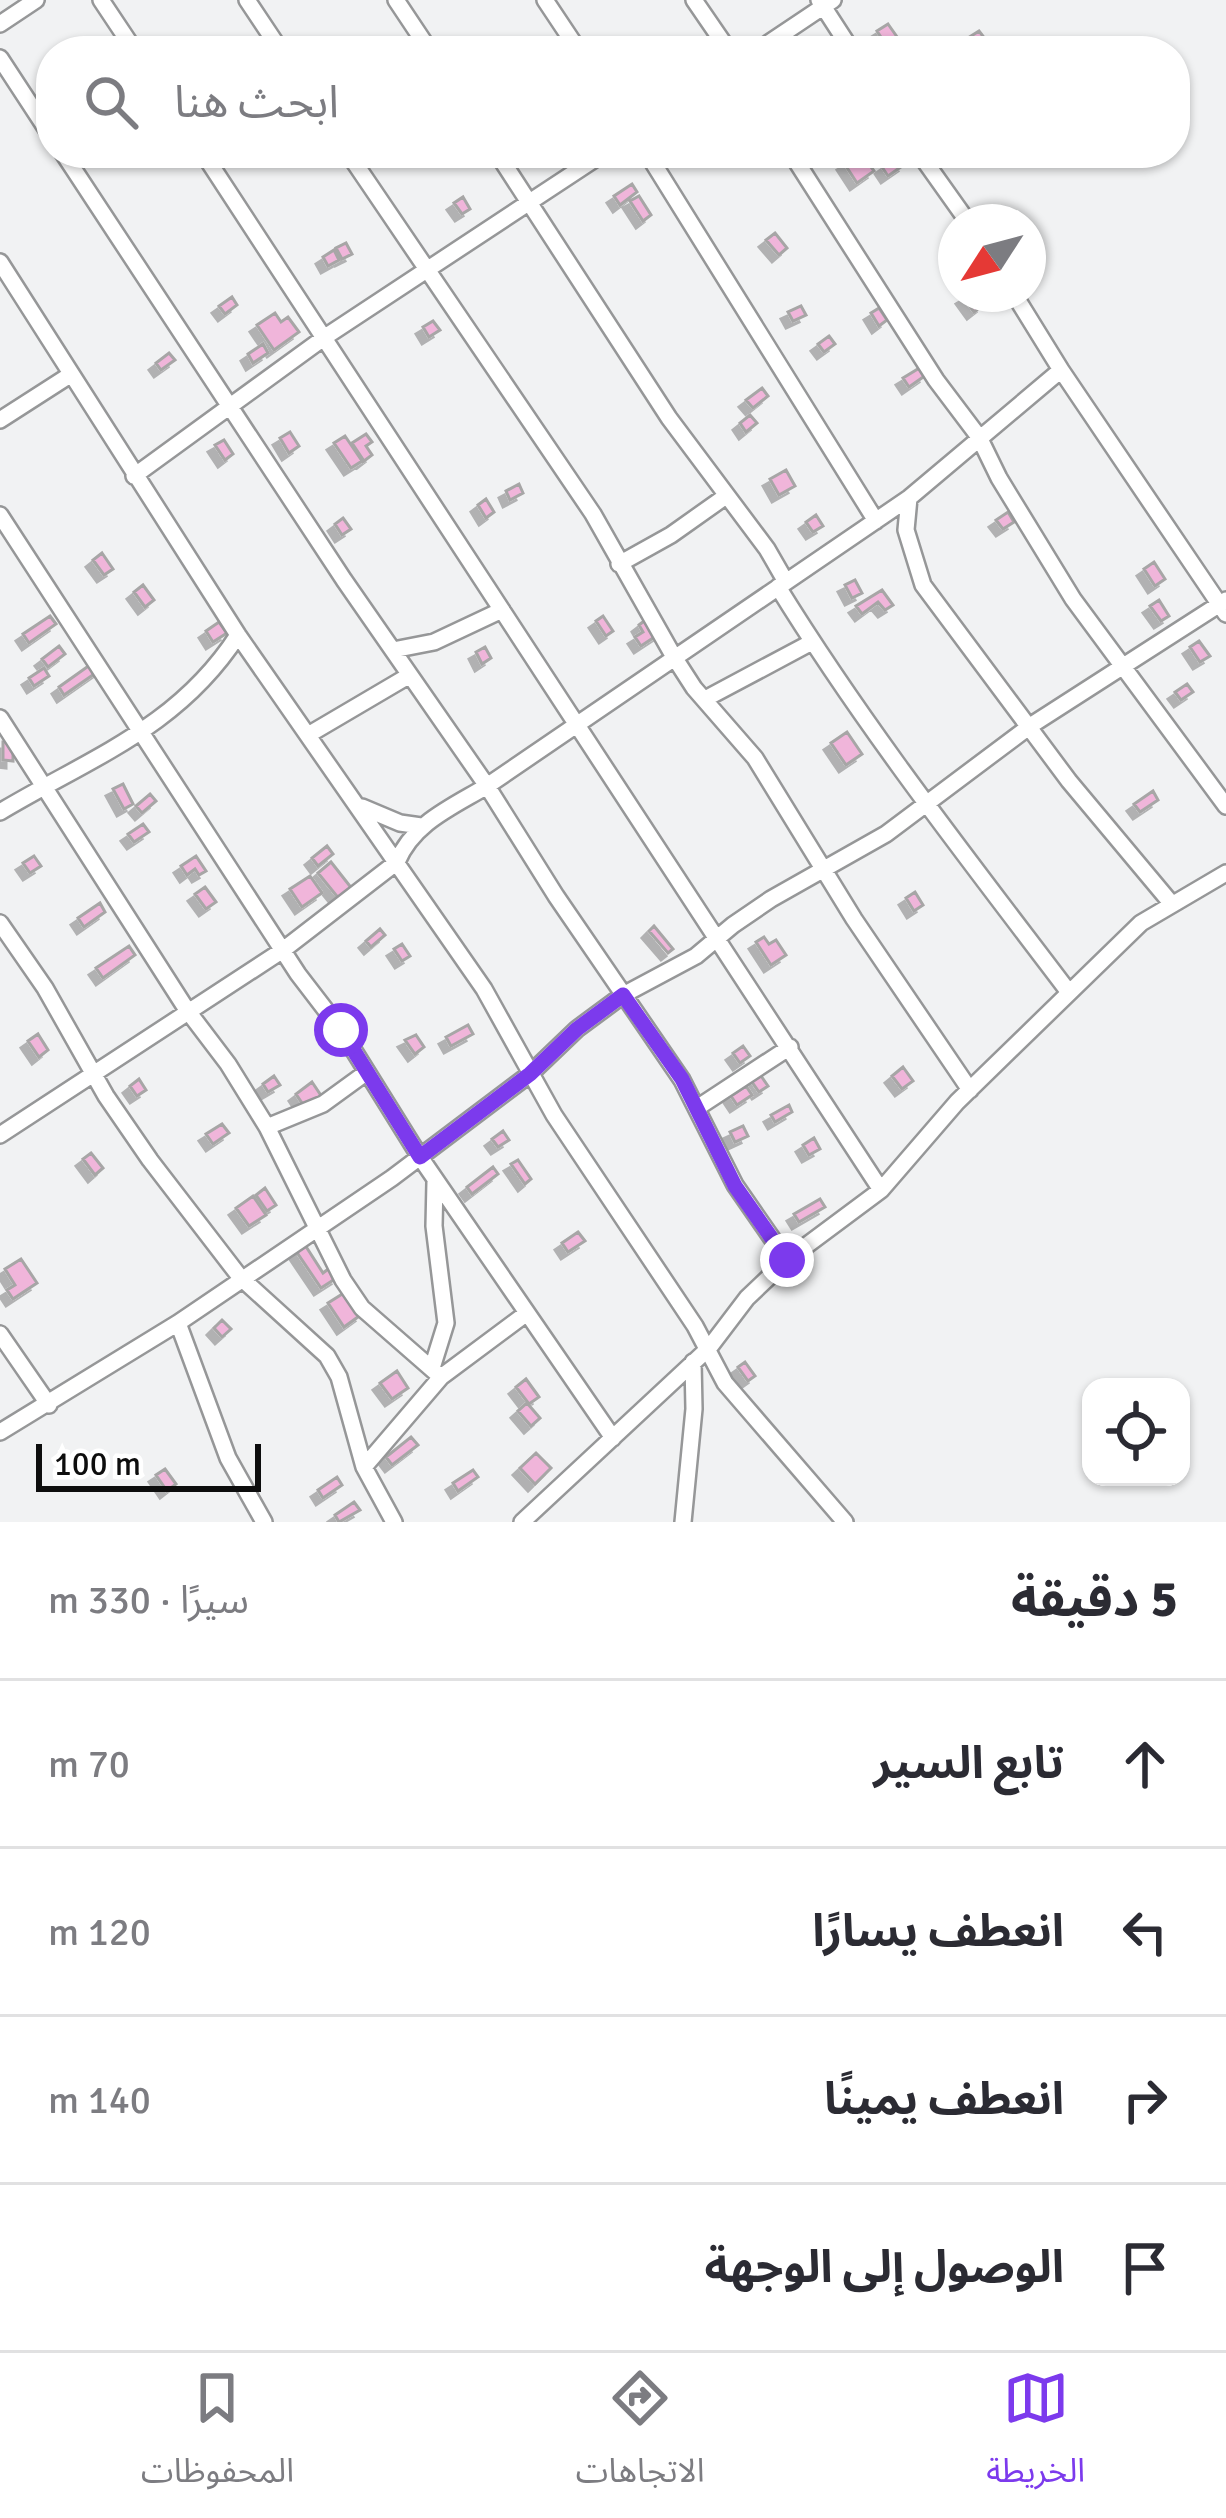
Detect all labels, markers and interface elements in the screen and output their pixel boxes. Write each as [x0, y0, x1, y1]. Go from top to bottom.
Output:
search box [36, 36, 1190, 168]
icon: search [78, 69, 144, 135]
text: ابحث هنا [174, 75, 339, 130]
north arrow [938, 204, 1046, 312]
route start [314, 1003, 368, 1057]
route end [760, 1233, 814, 1287]
map controls [1082, 1378, 1190, 1486]
button: locate [1082, 1378, 1190, 1486]
scale bar [36, 1438, 261, 1491]
text: 100 m [54, 1444, 141, 1485]
text: 5 دقيقة [1011, 1568, 1178, 1631]
text: سيرًا · 330 m [48, 1576, 249, 1624]
icon: ahead [1112, 1731, 1178, 1797]
text: تابع السير [874, 1736, 1064, 1791]
text: 70 m [48, 1740, 130, 1788]
icon: left [1112, 1899, 1178, 1965]
text: انعطف يسارًا [812, 1904, 1064, 1959]
text: 120 m [48, 1908, 151, 1956]
icon: right [1112, 2067, 1178, 2133]
text: انعطف يمينًا [824, 2072, 1064, 2127]
text: 140 m [48, 2076, 151, 2124]
icon: arrive [1112, 2235, 1178, 2301]
text: الوصول إلى الوجهة [704, 2240, 1064, 2295]
tab: المحفوظات [141, 2365, 294, 2506]
tab: الاتجاهات [576, 2365, 705, 2506]
tab: الخريطة [986, 2365, 1085, 2506]

